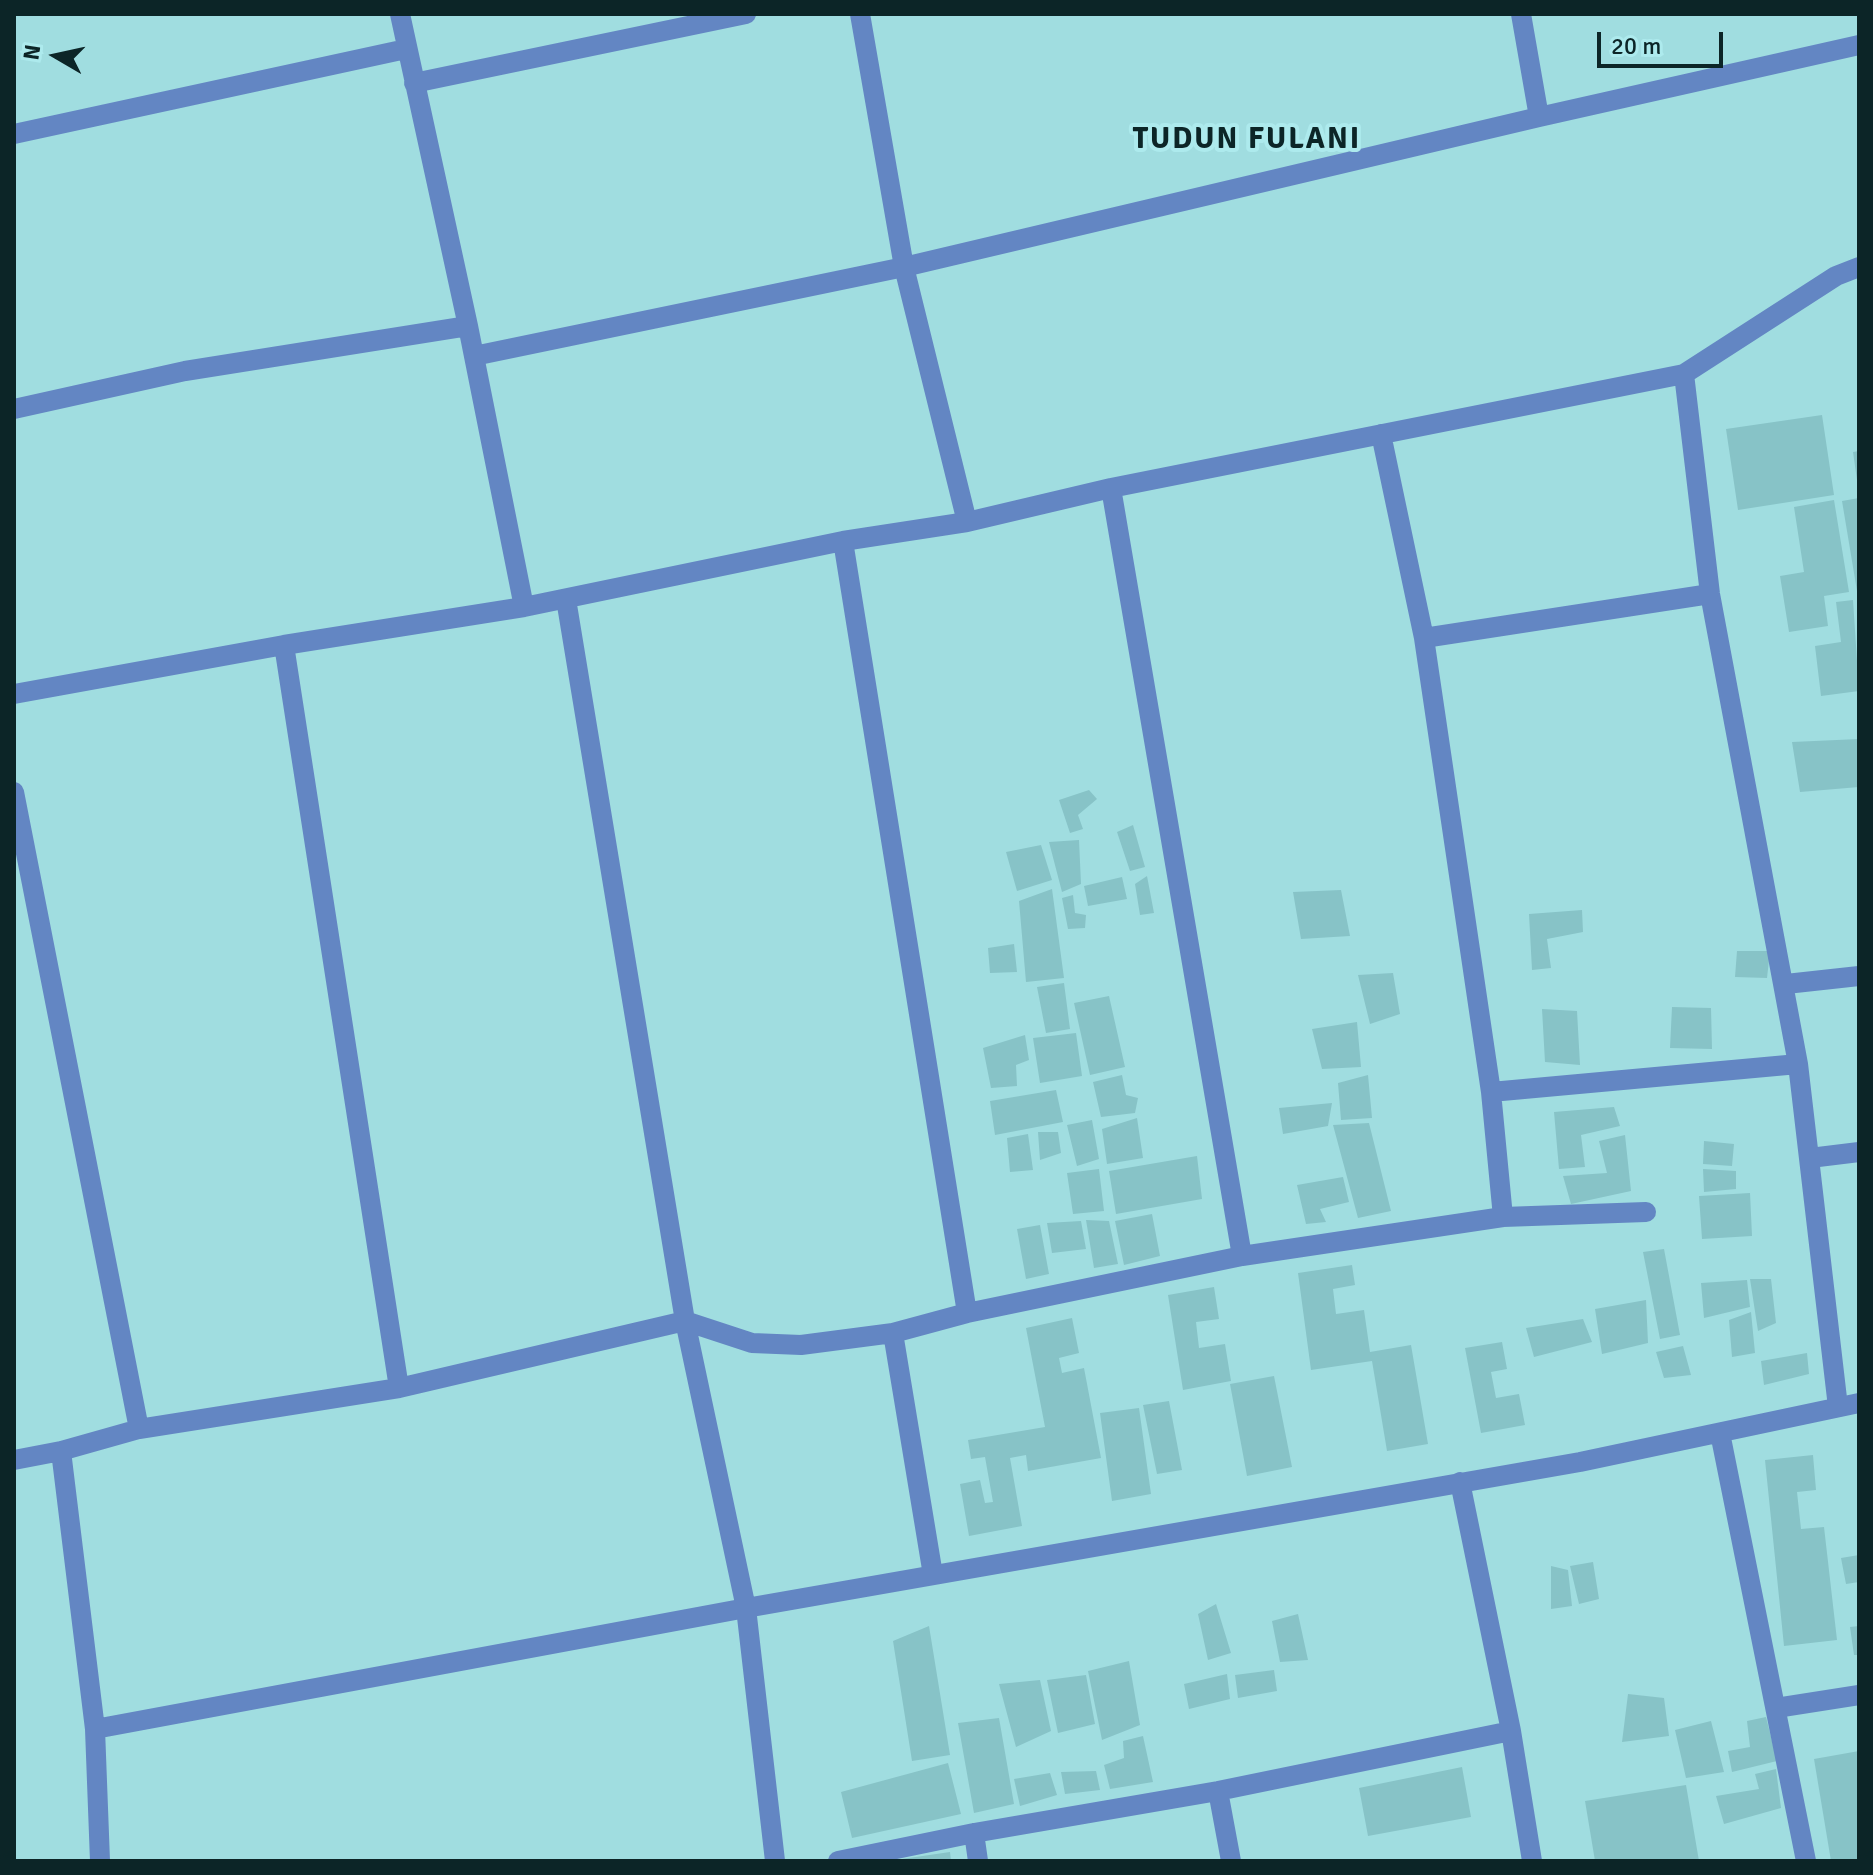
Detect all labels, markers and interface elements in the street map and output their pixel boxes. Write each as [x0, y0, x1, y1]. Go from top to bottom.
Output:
north arrow [16, 16, 96, 96]
scale bar [1601, 16, 1727, 66]
text: 20 m [1611, 31, 1661, 61]
text: N [17, 42, 46, 62]
district label: TUDUN FULANI [1133, 122, 1361, 158]

